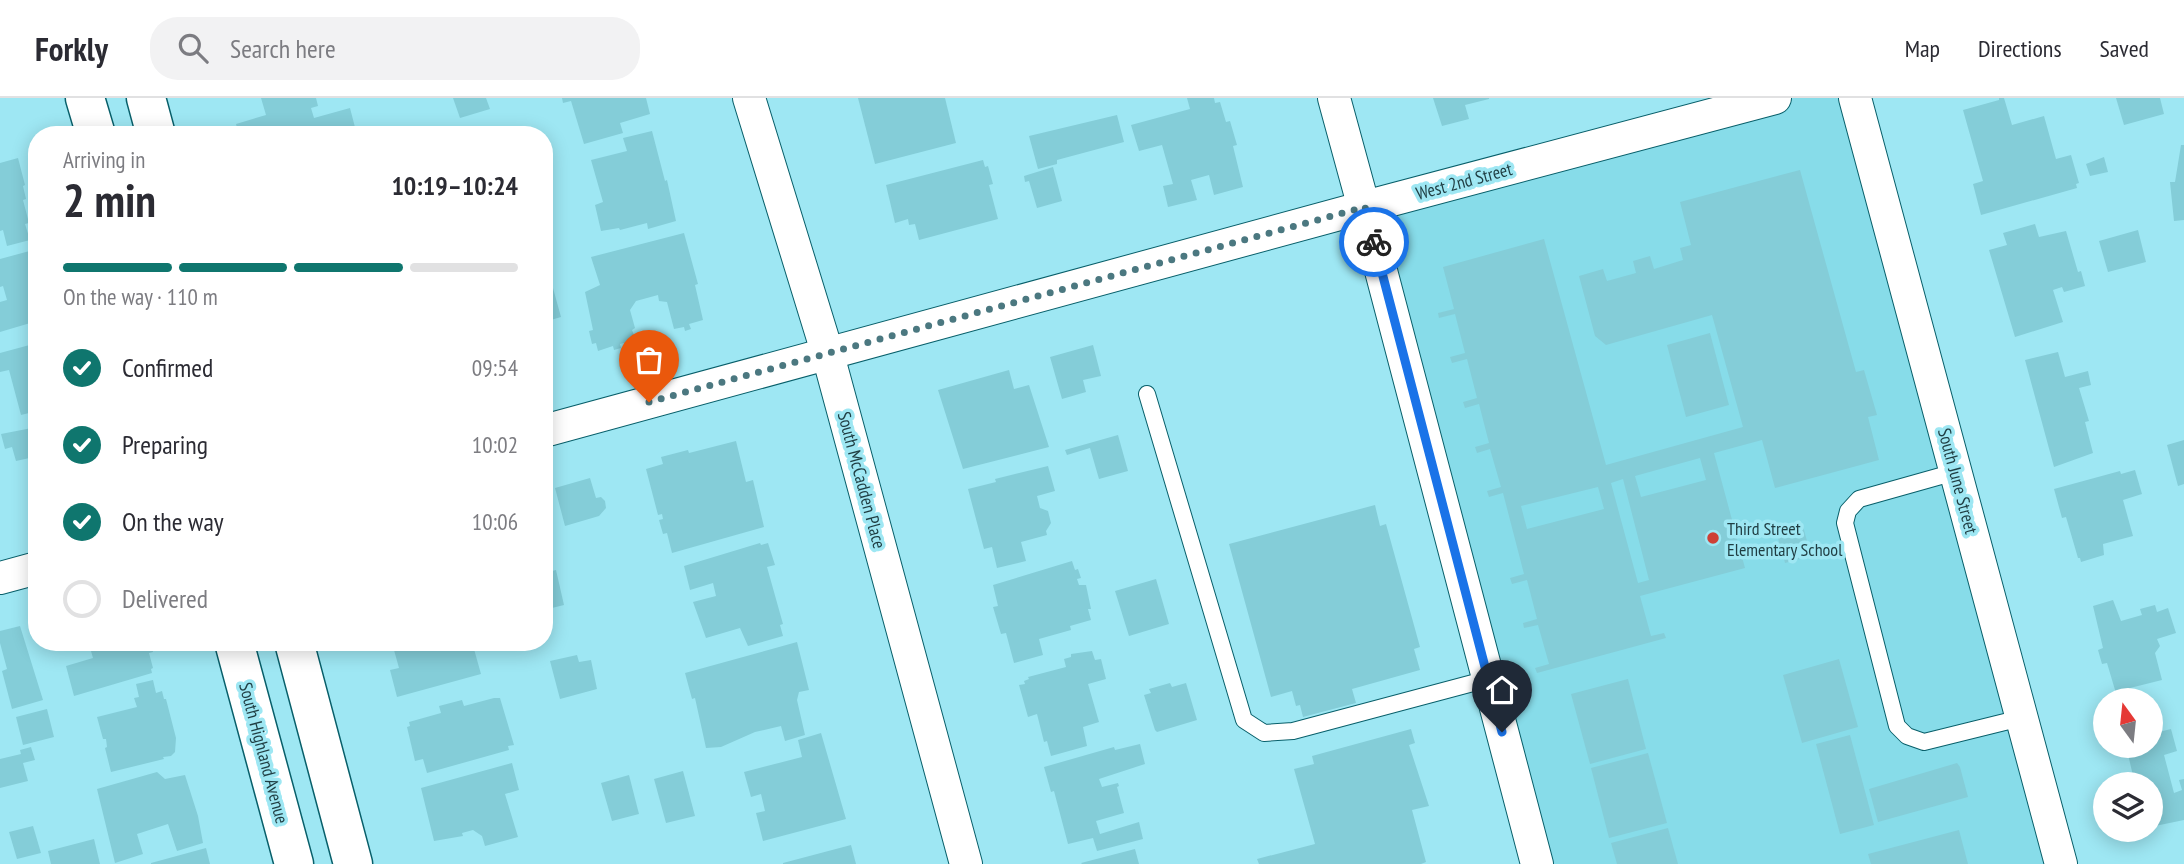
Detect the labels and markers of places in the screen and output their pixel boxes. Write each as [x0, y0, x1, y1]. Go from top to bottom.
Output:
pin [619, 330, 679, 402]
place label: Third Street Elementary School [1727, 517, 1843, 561]
marker: Third Street Elementary School [1705, 530, 1721, 546]
pin [1472, 660, 1532, 732]

